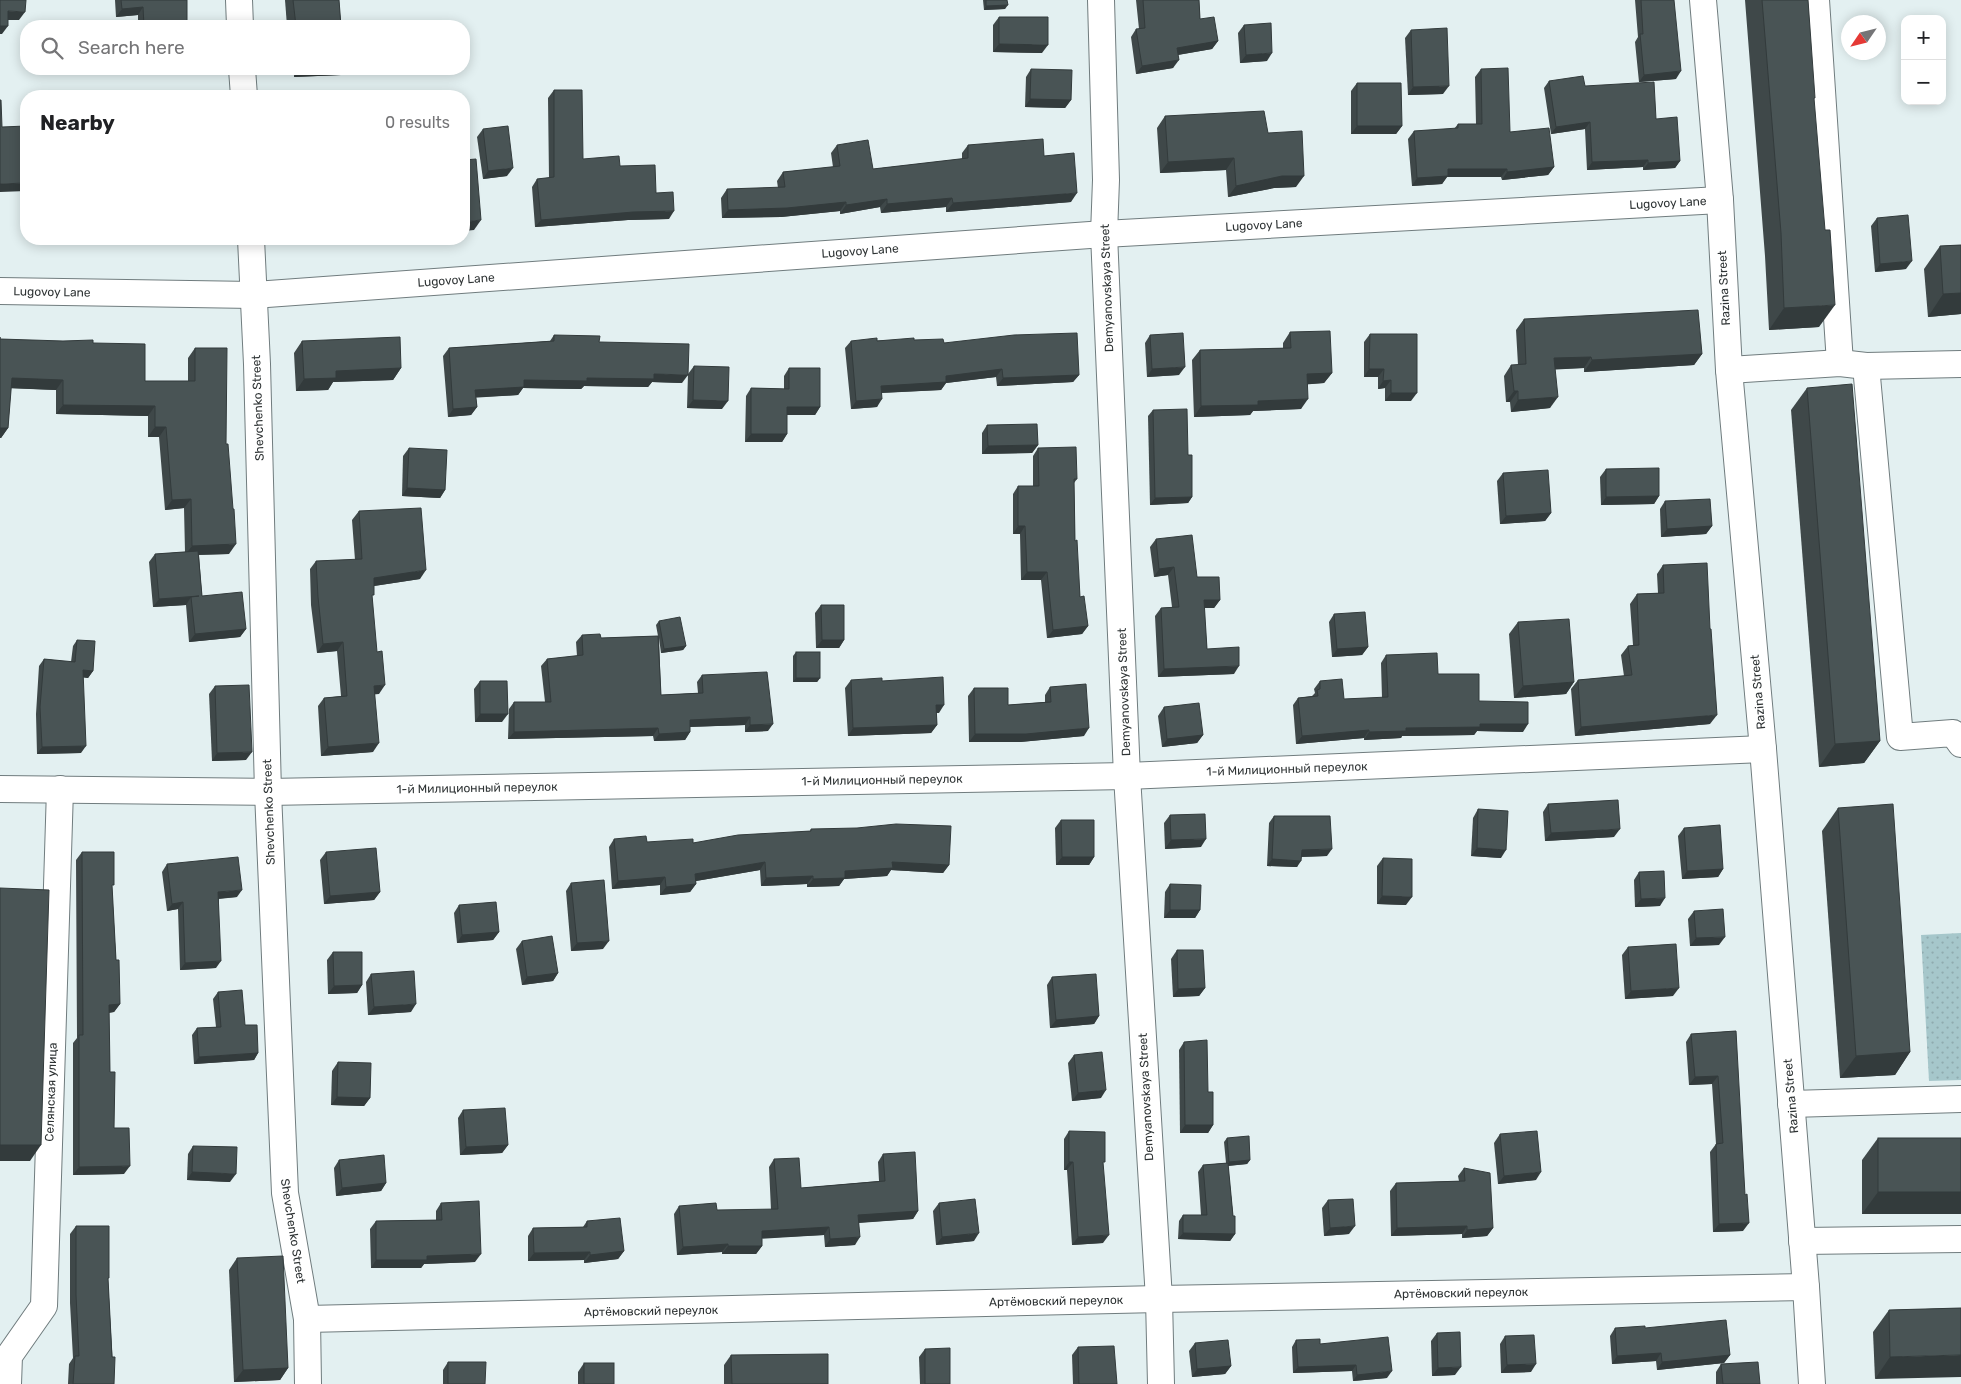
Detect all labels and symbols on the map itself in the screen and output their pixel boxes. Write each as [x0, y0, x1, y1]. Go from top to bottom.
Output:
north arrow [1841, 15, 1886, 60]
street label: Lugovoy Lane [1629, 194, 1707, 212]
street label: Lugovoy Lane [1225, 216, 1303, 234]
street label: Demyanovskaya Street [1098, 223, 1116, 352]
street label: Lugovoy Lane [821, 241, 899, 261]
street label: Razina Street [1715, 250, 1733, 326]
street label: Lugovoy Lane [417, 270, 495, 290]
street label: Lugovoy Lane [13, 284, 91, 300]
street label: Shevchenko Street [249, 354, 267, 461]
street label: Demyanovskaya Street [1115, 627, 1133, 756]
street label: Razina Street [1748, 654, 1768, 730]
street label: Shevchenko Street [260, 758, 278, 865]
street label: 1-й Милиционный переулок [1206, 759, 1368, 779]
street label: 1-й Милиционный переулок [801, 772, 963, 788]
street label: 1-й Милиционный переулок [396, 780, 558, 796]
street label: Demyanovskaya Street [1136, 1032, 1156, 1161]
street label: Селянская улица [42, 1042, 60, 1142]
street label: Razina Street [1781, 1058, 1801, 1134]
street label: Shevchenko Street [278, 1178, 308, 1285]
street label: Артёмовский переулок [1394, 1285, 1529, 1301]
street label: Артёмовский переулок [989, 1293, 1124, 1309]
street label: Артёмовский переулок [584, 1303, 719, 1319]

